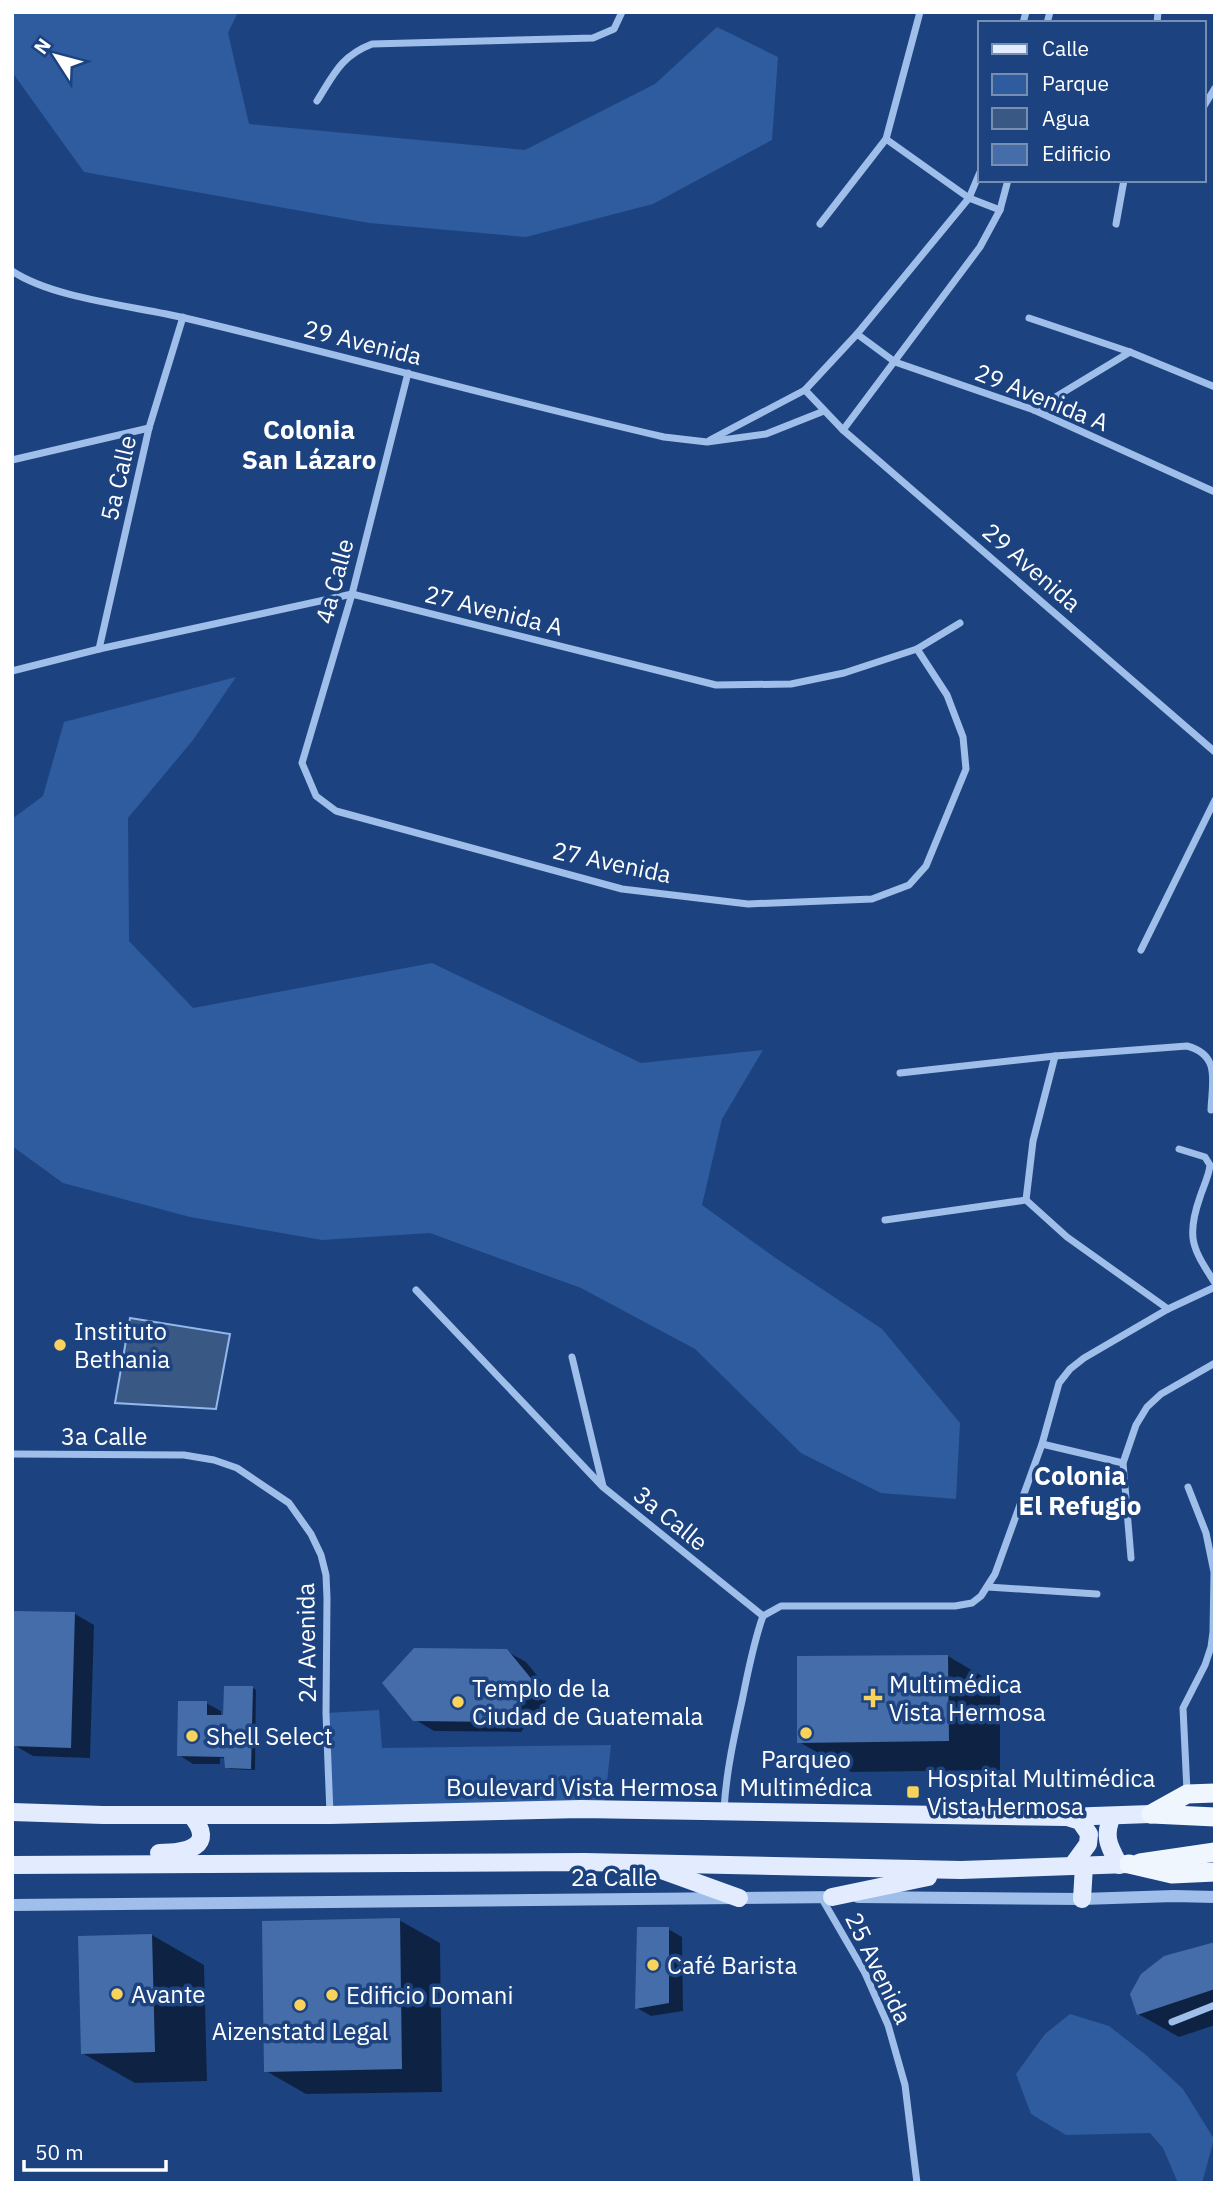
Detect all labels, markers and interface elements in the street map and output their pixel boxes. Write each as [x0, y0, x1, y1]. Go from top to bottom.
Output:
north arrow [21, 21, 91, 91]
legend [978, 21, 1206, 182]
text: N [28, 33, 56, 59]
text: Calle [1042, 34, 1089, 62]
text: Parque [1042, 69, 1109, 97]
text: Agua [1042, 104, 1090, 132]
text: Edificio [1042, 139, 1111, 167]
street label: 29 Avenida [301, 312, 426, 372]
street label: 29 Avenida A [970, 356, 1114, 438]
district label: Colonia San Lázaro [242, 412, 376, 476]
street label: 5a Calle [93, 432, 143, 524]
street label: 29 Avenida [976, 515, 1088, 619]
street label: 4a Calle [307, 535, 361, 627]
street label: 27 Avenida A [421, 577, 567, 643]
street label: 27 Avenida [550, 834, 674, 890]
place label: Instituto Bethania [74, 1315, 170, 1375]
marker: Instituto Bethania [52, 1337, 68, 1353]
street label: 3a Calle [61, 1420, 147, 1452]
district label: Colonia El Refugio [1019, 1458, 1141, 1522]
street label: 3a Calle [627, 1478, 715, 1558]
street label: 24 Avenida [289, 1582, 323, 1704]
place label: Multimédica Vista Hermosa [889, 1668, 1046, 1728]
place label: Templo de la Ciudad de Guatemala [472, 1672, 704, 1732]
marker: Multimédica Vista Hermosa [863, 1688, 883, 1708]
marker: Templo de la Ciudad de Guatemala [450, 1694, 466, 1710]
place label: Shell Select [206, 1720, 333, 1752]
marker: Parqueo Multimédica [798, 1725, 814, 1741]
marker: Shell Select [184, 1728, 200, 1744]
place label: Parqueo Multimédica [740, 1743, 873, 1803]
place label: Hospital Multimédica Vista Hermosa [927, 1762, 1156, 1822]
street label: Boulevard Vista Hermosa [446, 1771, 718, 1803]
marker: Hospital Multimédica Vista Hermosa [905, 1784, 921, 1800]
street label: 2a Calle [571, 1861, 657, 1893]
street label: 25 Avenida [838, 1907, 920, 2029]
place label: Café Barista [667, 1949, 797, 1981]
marker: Café Barista [645, 1957, 661, 1973]
place label: Avante [131, 1978, 205, 2010]
place label: Edificio Domani [346, 1979, 513, 2011]
marker: Avante [109, 1986, 125, 2002]
marker: Edificio Domani [324, 1987, 340, 2003]
marker: Aizenstatd Legal [292, 1997, 308, 2013]
place label: Aizenstatd Legal [212, 2015, 388, 2047]
scale bar [24, 2128, 166, 2172]
text: 50 m [35, 2138, 84, 2166]

